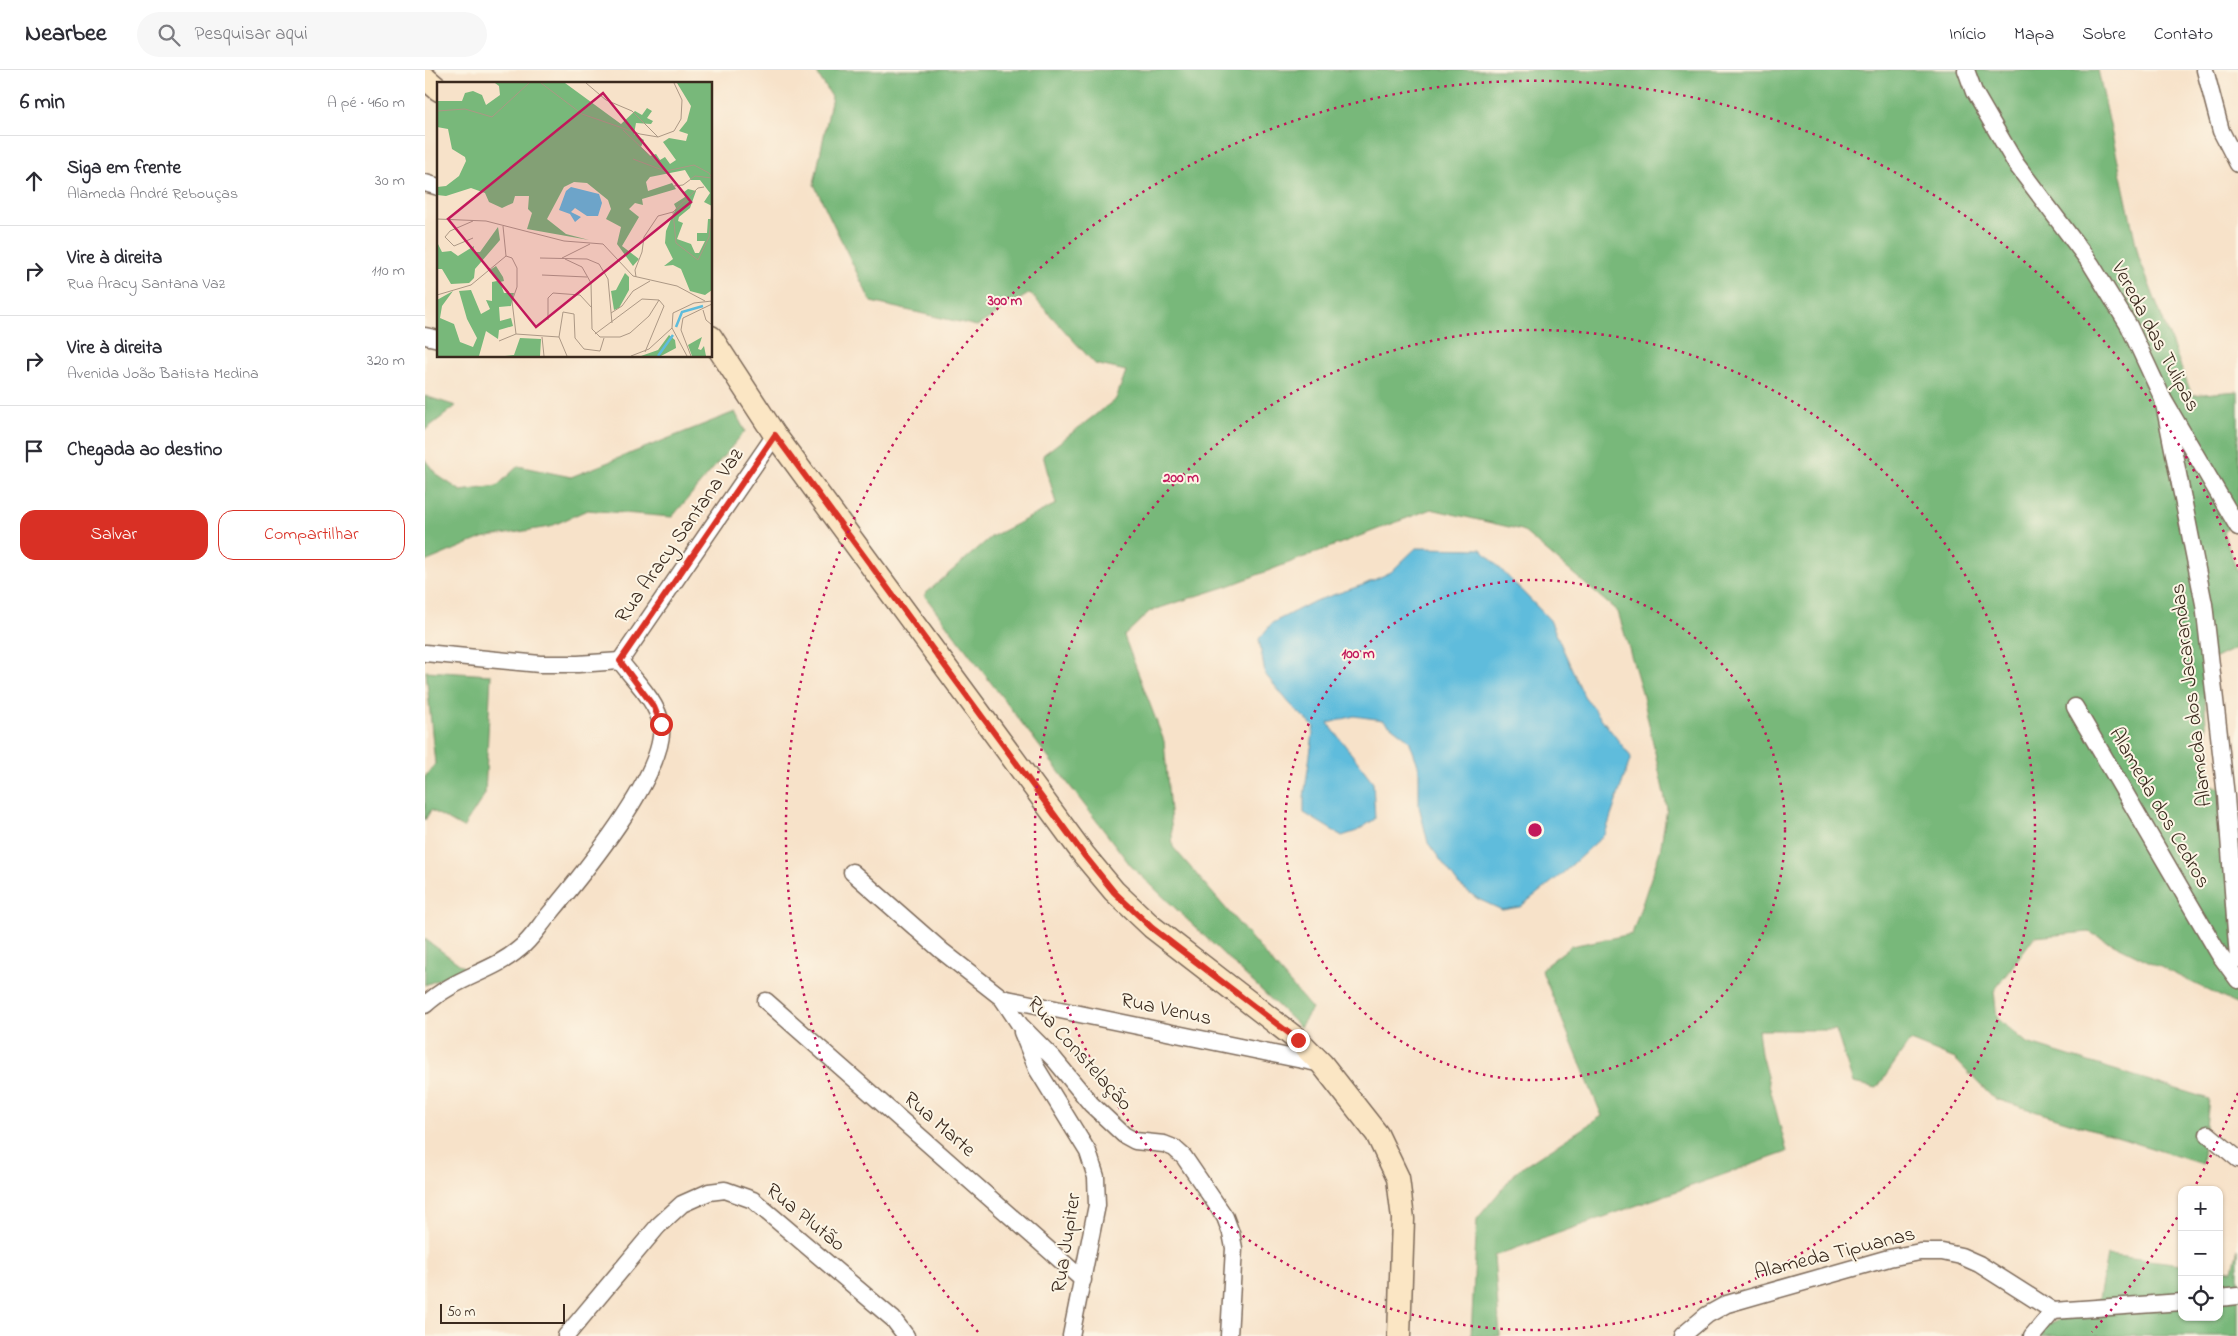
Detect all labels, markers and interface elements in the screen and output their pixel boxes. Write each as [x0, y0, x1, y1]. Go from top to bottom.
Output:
search box [137, 12, 487, 57]
text: Nearbee [25, 17, 107, 52]
icon: search [155, 21, 183, 49]
text: Pesquisar aqui [195, 21, 308, 48]
text: Início [1949, 22, 1986, 48]
text: Mapa [2014, 22, 2054, 48]
text: Sobre [2082, 22, 2126, 48]
text: Contato [2154, 22, 2213, 48]
inset map [437, 82, 713, 358]
text: 6 min [20, 88, 65, 118]
text: A pé · 460 m [327, 91, 405, 115]
text: Siga em frente [67, 155, 181, 182]
icon: ahead [20, 167, 48, 195]
text: 30 m [375, 169, 405, 193]
text: Alameda André Rebouças [67, 182, 238, 206]
text: Vire à direita [67, 245, 162, 272]
street label: Vereda das Tulipas [2102, 256, 2207, 417]
icon: right [20, 257, 48, 285]
text: 110 m [371, 259, 405, 283]
text: Rua Aracy Santana Vaz [67, 272, 225, 296]
text: 300 m [987, 290, 1023, 312]
text: Vire à direita [67, 335, 162, 362]
icon: right [20, 347, 48, 375]
text: 320 m [367, 349, 405, 373]
text: Avenida João Batista Medina [67, 362, 259, 386]
icon: arrive [20, 437, 48, 465]
text: Chegada ao destino [67, 437, 222, 464]
street label: Rua Aracy Santana Vaz [608, 442, 754, 631]
text: 200 m [1162, 467, 1199, 489]
button: Salvar [20, 510, 208, 560]
button: Compartilhar [218, 510, 405, 560]
street label: Alameda dos Jacarandas [2163, 582, 2221, 808]
text: 100 m [1341, 643, 1375, 665]
route start [650, 713, 673, 736]
street label: Alameda dos Cedros [2101, 722, 2217, 894]
centre of rings [1526, 821, 1544, 839]
street label: Rua Venus [1118, 986, 1214, 1034]
street label: Rua Constelação [1019, 990, 1139, 1118]
route end [1287, 1029, 1310, 1052]
street label: Rua Marte [896, 1085, 982, 1165]
street label: Rua Plutão [759, 1176, 851, 1260]
map controls [2178, 1186, 2223, 1321]
button: + [2178, 1186, 2223, 1231]
street label: Rua Jupiter [1044, 1191, 1090, 1295]
street label: Alameda Tipuanas [1751, 1220, 1919, 1288]
button: − [2178, 1231, 2223, 1276]
button: locate [2178, 1276, 2223, 1321]
scale bar [440, 1301, 565, 1324]
text: 50 m [447, 1302, 475, 1323]

